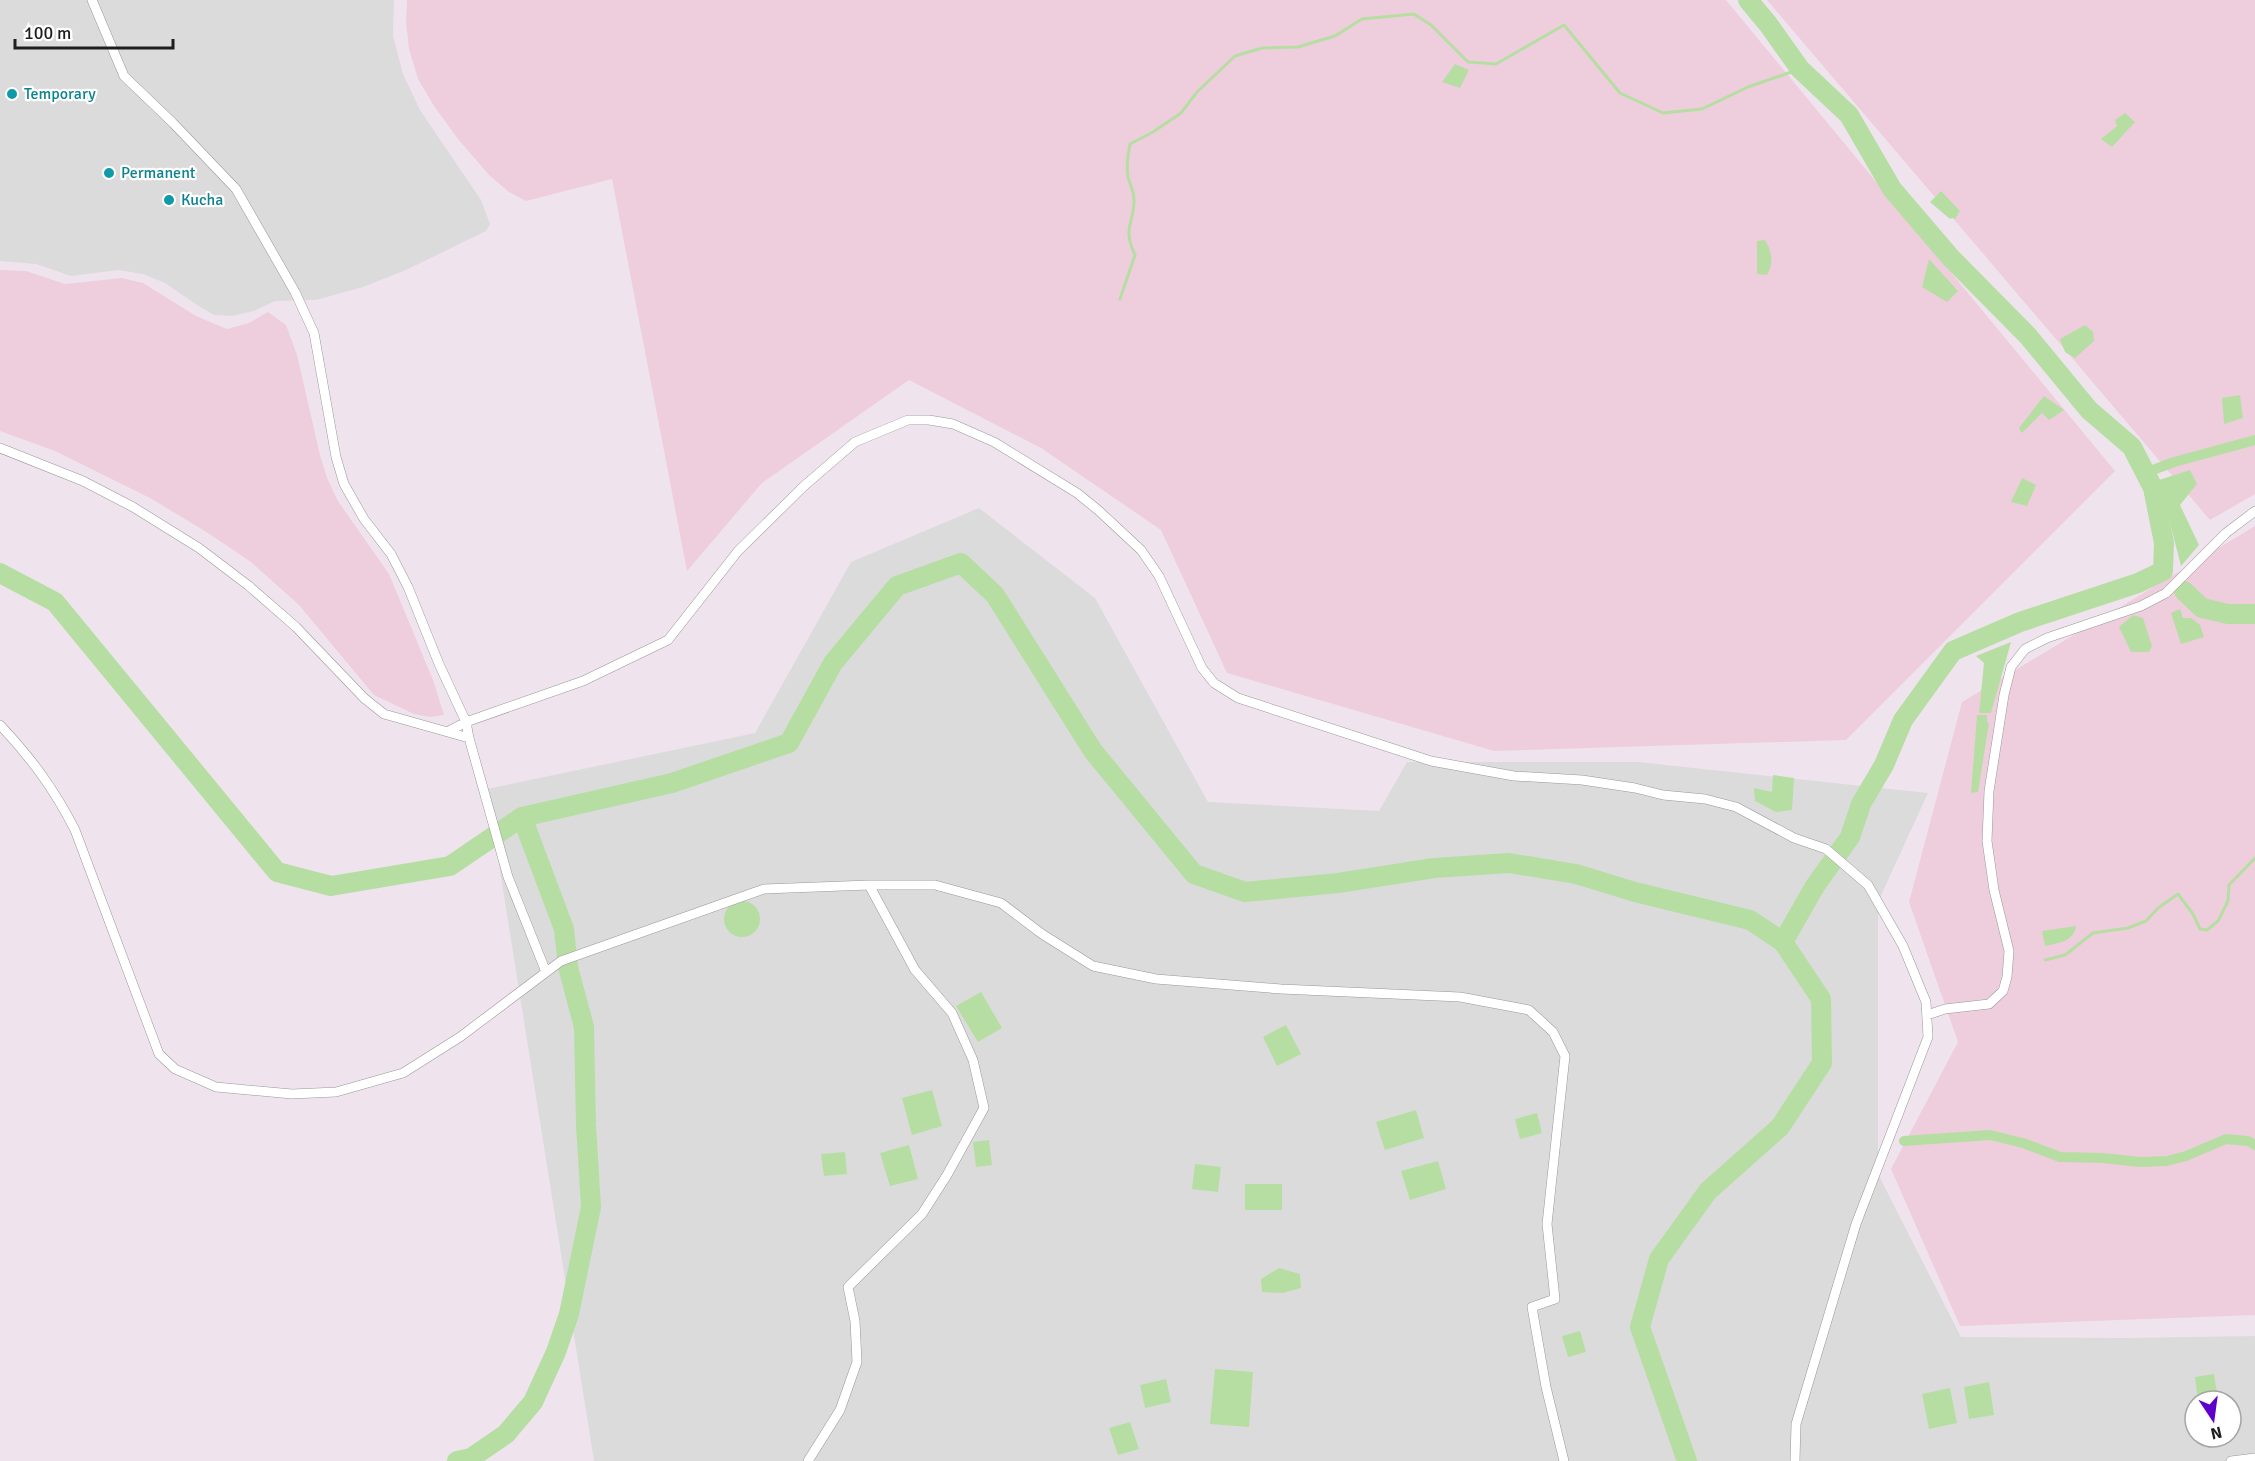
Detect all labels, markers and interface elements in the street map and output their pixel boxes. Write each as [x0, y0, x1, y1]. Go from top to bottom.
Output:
scale bar [15, 12, 172, 50]
text: 100 m [24, 22, 71, 44]
place label: Temporary [24, 84, 96, 104]
marker: Temporary [5, 87, 19, 101]
place label: Permanent [121, 163, 196, 183]
marker: Permanent [102, 166, 116, 180]
place label: Kucha [181, 190, 223, 210]
marker: Kucha [162, 193, 176, 207]
north arrow [2183, 1389, 2243, 1449]
text: N [2208, 1422, 2224, 1444]

